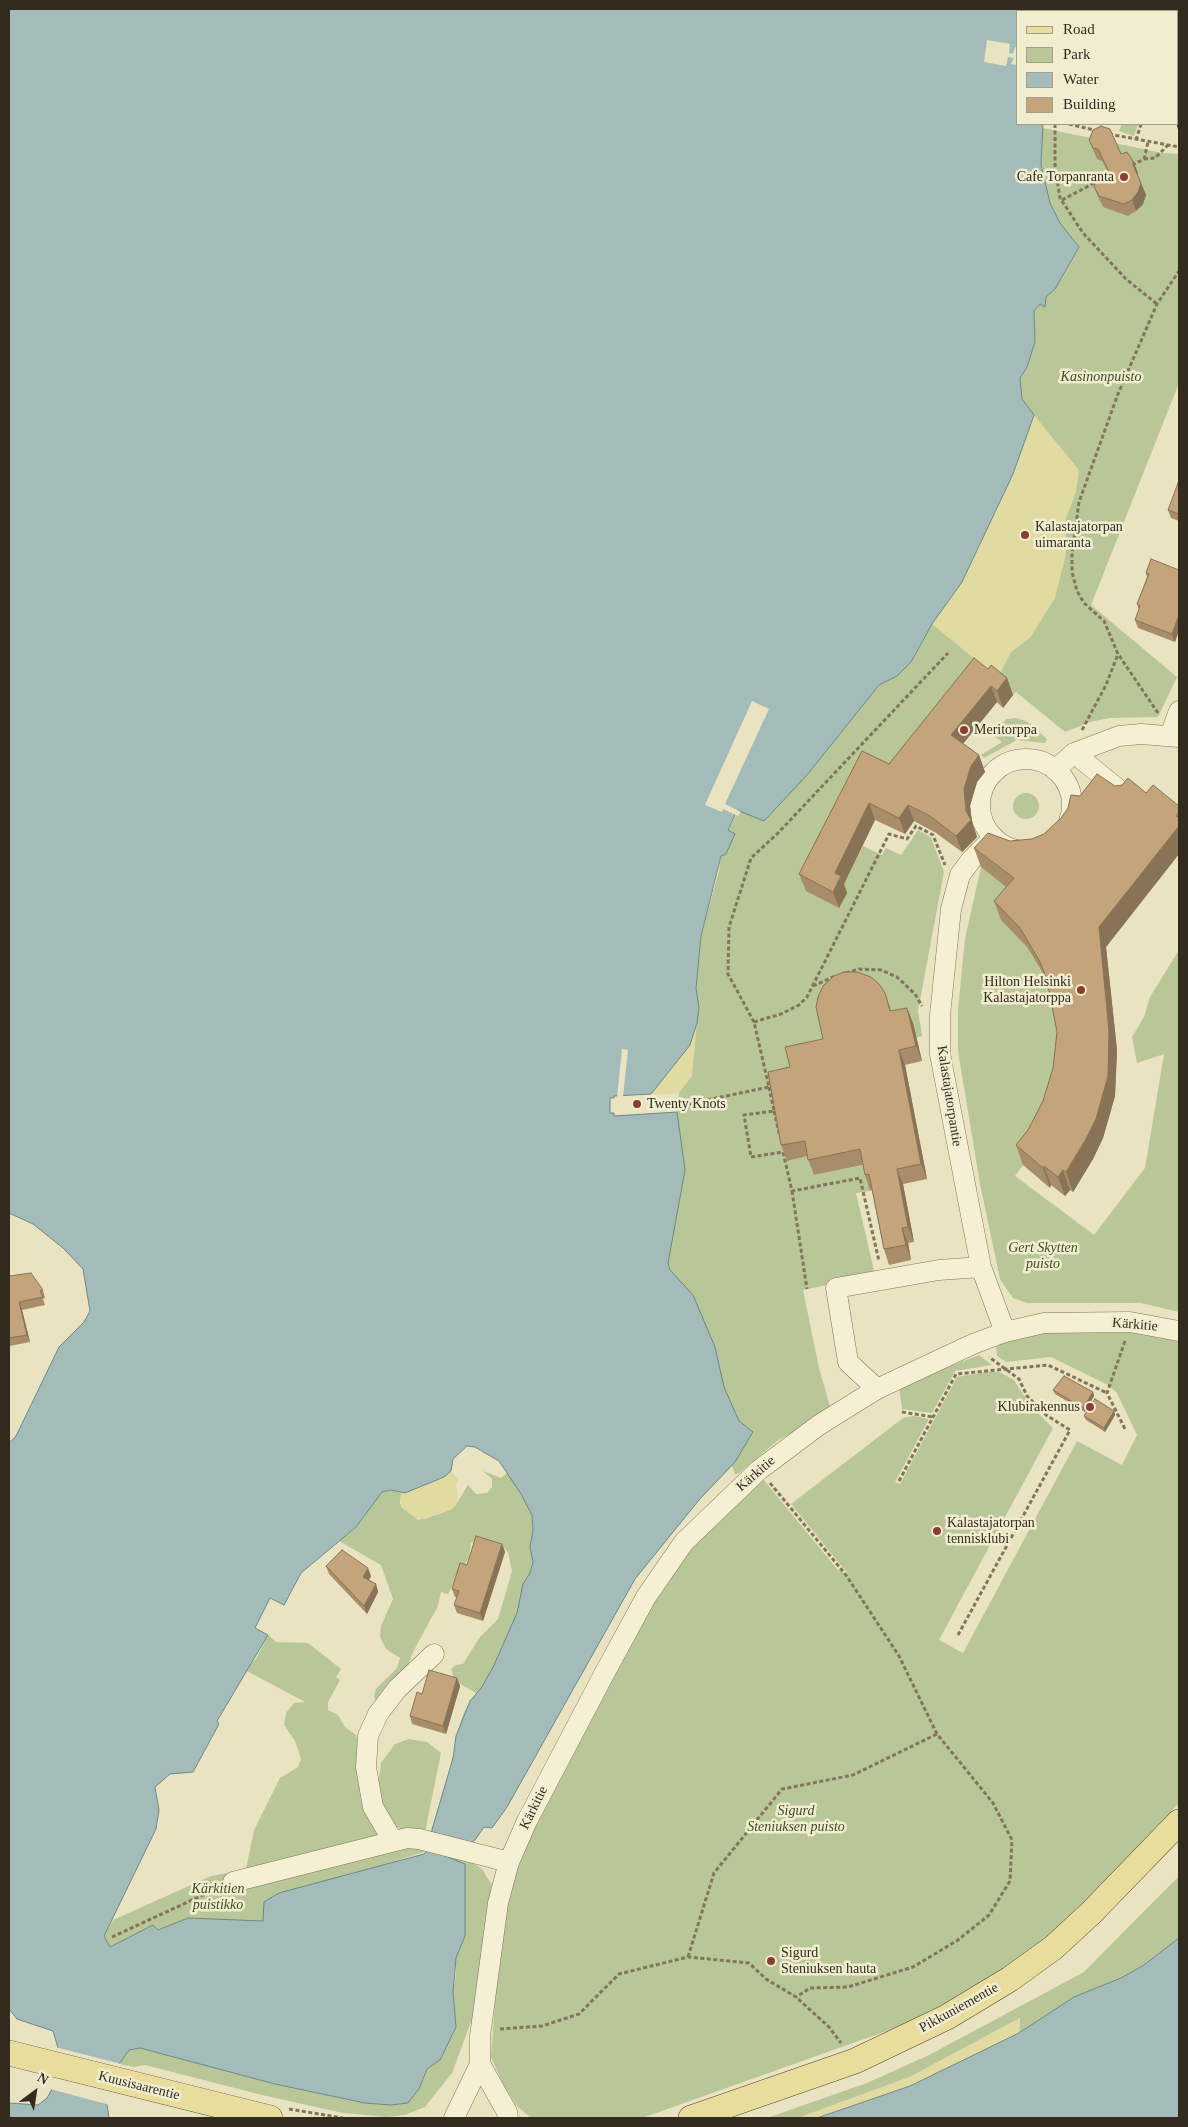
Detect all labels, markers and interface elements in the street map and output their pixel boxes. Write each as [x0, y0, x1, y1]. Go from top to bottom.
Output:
legend [1016, 10, 1178, 125]
text: Road [1063, 21, 1095, 37]
text: Park [1063, 46, 1091, 62]
text: Water [1063, 71, 1098, 87]
text: Building [1063, 96, 1116, 112]
place label: Cafe Torpanranta [1017, 169, 1114, 185]
marker: Cafe Torpanranta [1118, 171, 1130, 183]
park label: Kasinonpuisto [1061, 369, 1141, 385]
place label: Kalastajatorpan uimaranta [1035, 519, 1123, 552]
marker: Kalastajatorpan uimaranta [1019, 529, 1031, 541]
place label: Meritorppa [974, 722, 1037, 738]
marker: Meritorppa [958, 724, 970, 736]
place label: Hilton Helsinki Kalastajatorppa [983, 974, 1071, 1006]
marker: Hilton Helsinki Kalastajatorppa [1075, 984, 1087, 996]
street label: Kalastajatorpantie [933, 1044, 965, 1148]
place label: Twenty Knots [647, 1096, 726, 1112]
marker: Twenty Knots [631, 1098, 643, 1110]
park label: Gert Skytten puisto [1008, 1240, 1078, 1272]
street label: Kärkitie [1111, 1315, 1159, 1335]
place label: Klubirakennus [998, 1399, 1080, 1415]
marker: Klubirakennus [1084, 1401, 1096, 1413]
street label: Kärkitie [733, 1453, 779, 1495]
place label: Kalastajatorpan tennisklubi [947, 1515, 1035, 1548]
marker: Kalastajatorpan tennisklubi [931, 1525, 943, 1537]
street label: Kärkitie [516, 1784, 552, 1832]
park label: Sigurd Steniuksen puisto [747, 1803, 845, 1835]
park label: Kärkitien puistikko [192, 1881, 244, 1914]
place label: Sigurd Steniuksen hauta [781, 1945, 876, 1978]
marker: Sigurd Steniuksen hauta [765, 1955, 777, 1967]
street label: Pikkuniementie [916, 1979, 1002, 2037]
north arrow [10, 2067, 60, 2117]
street label: Kuusisaarentie [97, 2068, 181, 2104]
text: N [35, 2070, 51, 2088]

